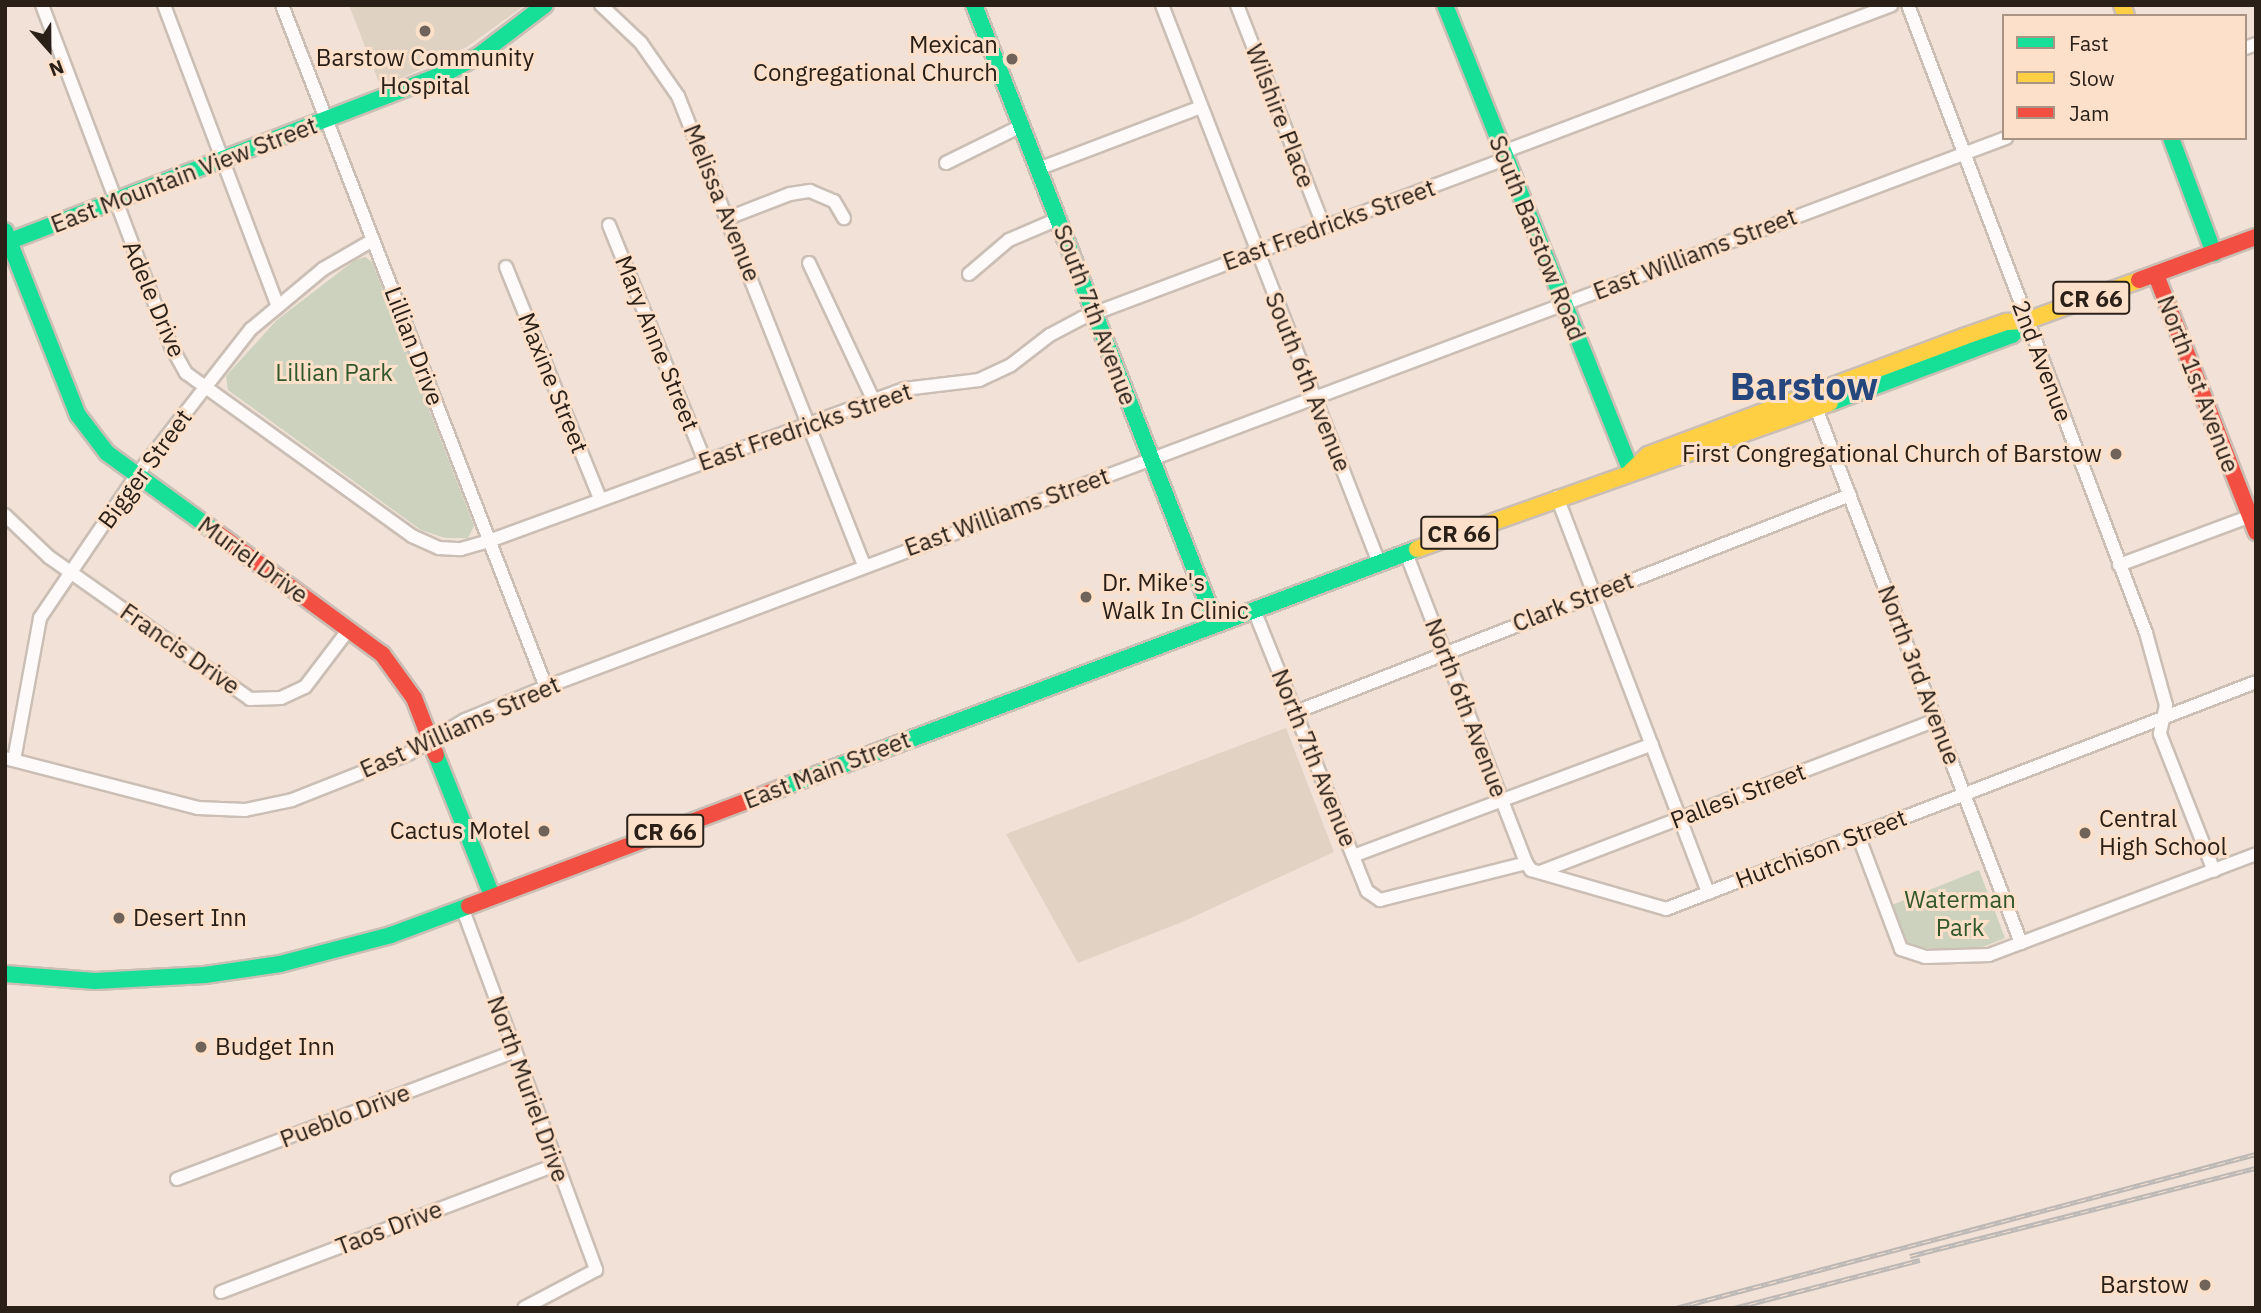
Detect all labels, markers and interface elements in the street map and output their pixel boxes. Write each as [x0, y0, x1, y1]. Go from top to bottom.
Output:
north arrow [14, 14, 84, 84]
legend [2002, 14, 2247, 140]
marker: Barstow Community Hospital [415, 21, 435, 41]
text: Fast [2069, 29, 2109, 57]
place label: Mexican Congregational Church [753, 31, 998, 87]
street label: Wilshire Place [1239, 40, 1321, 192]
place label: Barstow Community Hospital [316, 44, 534, 100]
marker: Mexican Congregational Church [1004, 51, 1020, 67]
text: N [46, 55, 67, 82]
text: Slow [2069, 64, 2115, 92]
text: Jam [2069, 99, 2109, 127]
street label: East Mountain View Street [47, 111, 321, 239]
street label: Melissa Avenue [677, 120, 767, 286]
street label: South Barstow Road [1483, 131, 1591, 345]
street label: East Fredricks Street [1219, 173, 1439, 277]
street label: East Williams Street [1589, 202, 1801, 306]
street label: South 7th Avenue [1047, 221, 1143, 409]
street label: Adele Drive [117, 237, 191, 361]
street label: Mary Anne Street [609, 251, 705, 435]
road number: CR 66 [2051, 278, 2131, 318]
street label: Lillian Drive [378, 283, 450, 409]
street label: South 6th Avenue [1259, 288, 1357, 476]
street label: North 1st Avenue [2151, 291, 2245, 477]
street label: 2nd Avenue [2006, 296, 2078, 426]
street label: Maxine Street [512, 309, 594, 457]
park label: Lillian Park [275, 359, 393, 387]
district label: Barstow [1730, 363, 1878, 409]
street label: East Fredricks Street [695, 377, 915, 477]
street label: Bigger Street [92, 404, 198, 534]
place label: First Congregational Church of Barstow [1682, 440, 2102, 468]
marker: First Congregational Church of Barstow [2108, 446, 2124, 462]
street label: East Williams Street [901, 462, 1113, 562]
street label: Muriel Drive [192, 510, 314, 610]
road number: CR 66 [1419, 513, 1499, 552]
street label: Clark Street [1508, 566, 1638, 638]
place label: Dr. Mike's Walk In Clinic [1102, 569, 1249, 625]
street label: North 3rd Avenue [1872, 581, 1966, 769]
marker: Dr. Mike's Walk In Clinic [1076, 587, 1096, 607]
street label: Francis Drive [115, 597, 245, 701]
street label: North 6th Avenue [1419, 614, 1513, 802]
street label: North 7th Avenue [1265, 665, 1363, 851]
street label: East Williams Street [356, 670, 564, 784]
street label: East Main Street [740, 725, 914, 815]
street label: Pallesi Street [1666, 757, 1810, 835]
street label: Hutchison Street [1731, 803, 1911, 895]
place label: Central High School [2099, 805, 2227, 861]
road number: CR 66 [625, 811, 705, 850]
place label: Cactus Motel [390, 817, 530, 845]
marker: Cactus Motel [536, 823, 552, 839]
marker: Central High School [2077, 825, 2093, 841]
park label: Waterman Park [1904, 886, 2016, 942]
place label: Desert Inn [133, 904, 247, 932]
marker: Desert Inn [111, 910, 127, 926]
street label: North Muriel Drive [481, 992, 575, 1186]
place label: Budget Inn [215, 1033, 335, 1061]
marker: Budget Inn [193, 1039, 209, 1055]
street label: Pueblo Drive [276, 1078, 414, 1154]
street label: Taos Drive [332, 1195, 446, 1261]
place label: Barstow [2100, 1271, 2189, 1299]
marker: Barstow [2195, 1275, 2215, 1295]

